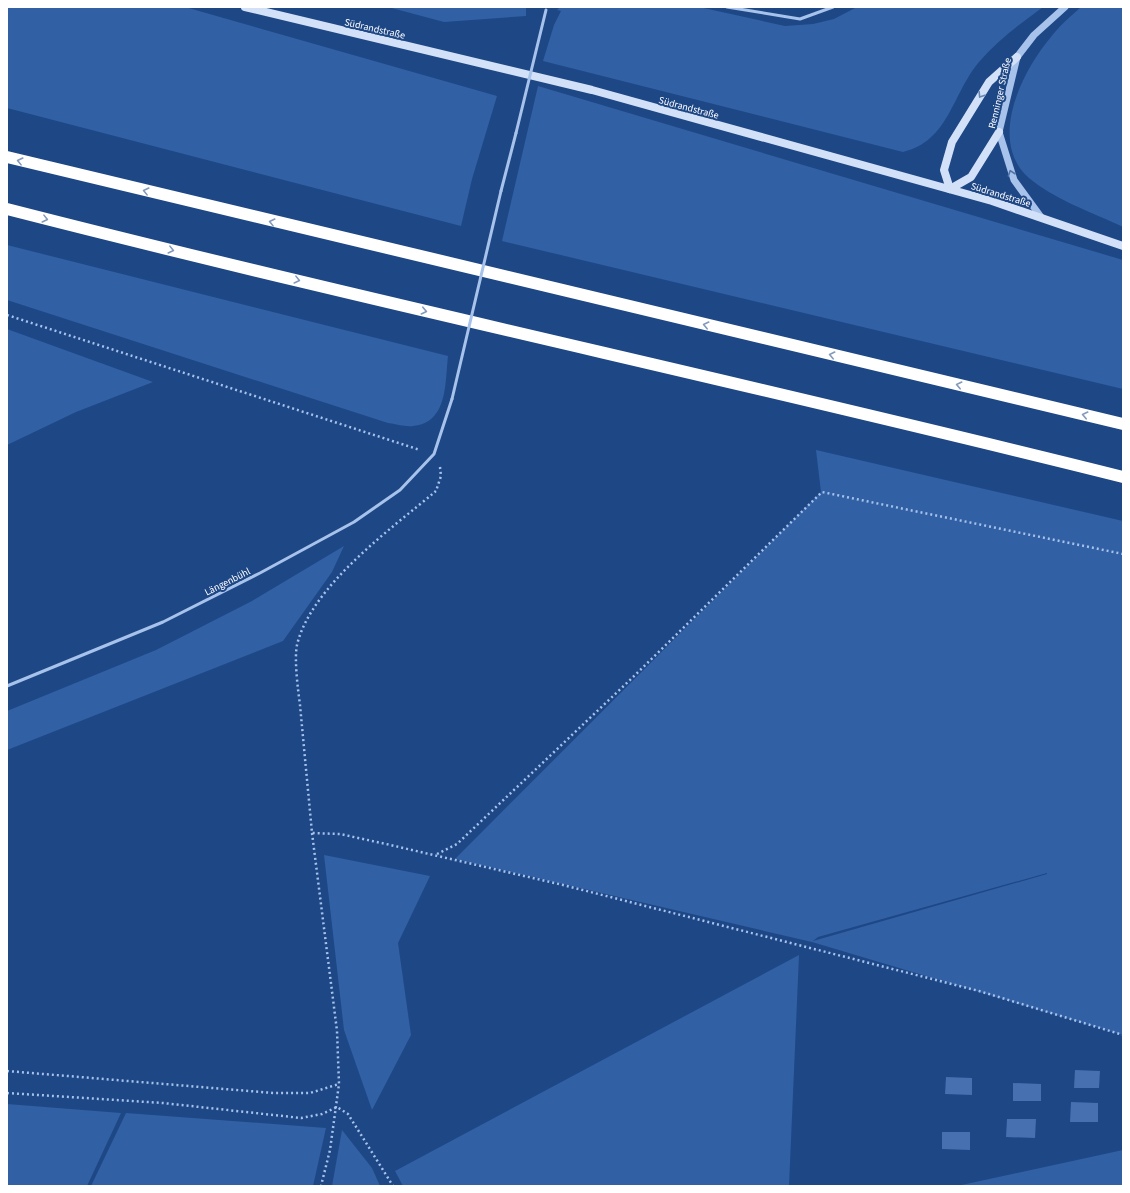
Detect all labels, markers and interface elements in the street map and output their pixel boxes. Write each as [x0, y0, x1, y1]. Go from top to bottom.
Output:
street label: Südrandstraße [343, 15, 407, 43]
street label: Renninger Straße [985, 56, 1015, 130]
one-way arrow [978, 91, 986, 98]
street label: Südrandstraße [657, 93, 721, 123]
one-way arrow [16, 157, 23, 165]
one-way arrow [1008, 170, 1016, 177]
street label: Südrandstraße [969, 179, 1032, 211]
one-way arrow [143, 187, 150, 196]
one-way arrow [42, 214, 48, 222]
one-way arrow [269, 218, 275, 226]
one-way arrow [168, 245, 174, 253]
one-way arrow [294, 276, 301, 284]
one-way arrow [421, 306, 427, 314]
one-way arrow [702, 321, 709, 330]
one-way arrow [829, 352, 835, 360]
one-way arrow [955, 382, 962, 390]
one-way arrow [1082, 412, 1088, 420]
street label: Längenbühl [202, 564, 253, 599]

